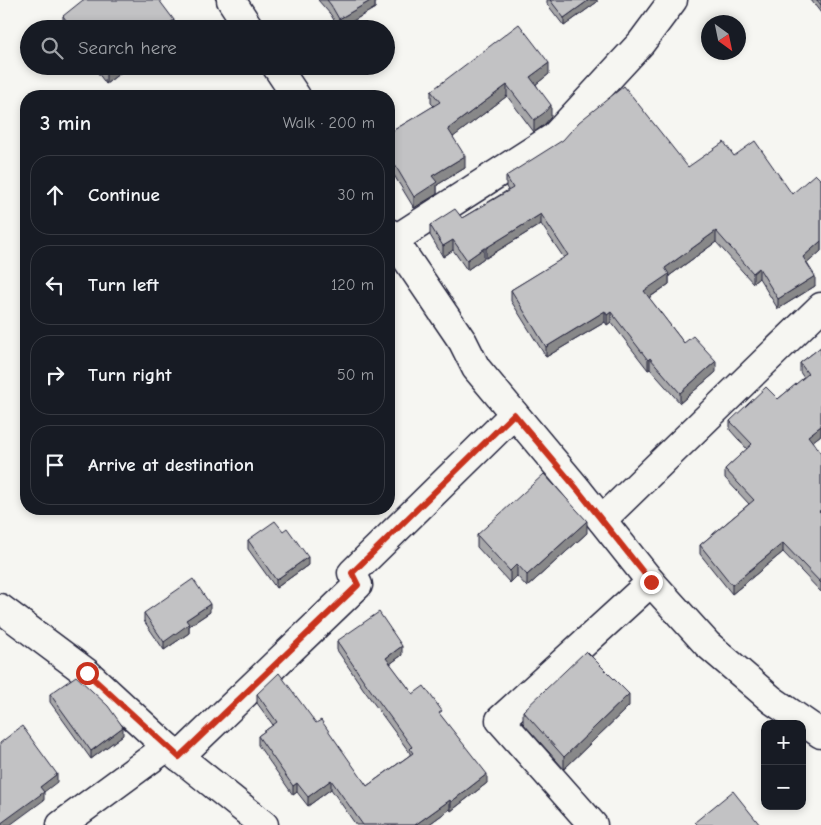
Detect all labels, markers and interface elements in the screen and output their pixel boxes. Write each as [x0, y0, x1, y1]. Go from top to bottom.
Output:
north arrow [701, 15, 746, 60]
search box [20, 20, 395, 75]
icon: search [38, 34, 66, 62]
text: Search here [78, 37, 177, 59]
text: 3 min [40, 111, 91, 135]
text: Walk · 200 m [283, 114, 375, 132]
icon: ahead [41, 181, 69, 209]
text: Continue [88, 184, 160, 206]
text: 30 m [338, 186, 374, 204]
icon: left [41, 271, 69, 299]
text: Turn left [88, 274, 159, 296]
text: 120 m [331, 276, 374, 294]
icon: right [41, 361, 69, 389]
text: Turn right [88, 364, 172, 386]
text: 50 m [337, 366, 374, 384]
icon: arrive [41, 451, 69, 479]
text: Arrive at destination [88, 454, 254, 476]
route end [640, 571, 663, 594]
route start [76, 662, 99, 685]
map controls [761, 720, 806, 810]
button: + [761, 720, 806, 765]
button: − [761, 765, 806, 810]

